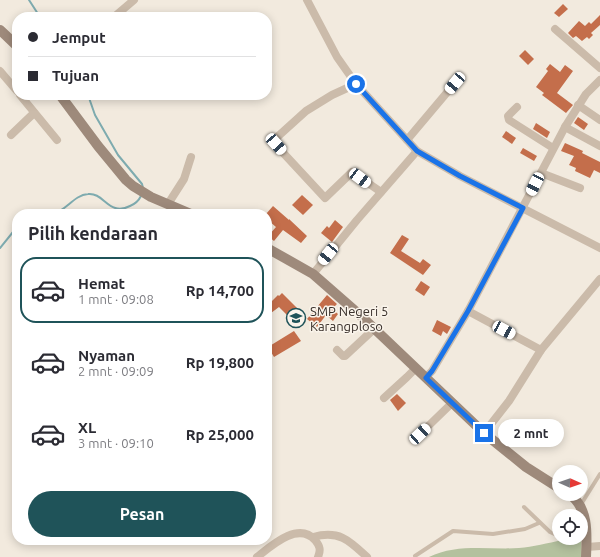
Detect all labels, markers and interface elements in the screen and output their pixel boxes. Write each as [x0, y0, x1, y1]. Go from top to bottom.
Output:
text: Jemput [52, 29, 106, 46]
text: Tujuan [52, 67, 99, 84]
car [443, 70, 467, 96]
route start [347, 75, 365, 93]
car [264, 131, 288, 157]
car [347, 166, 373, 190]
car [524, 171, 546, 197]
text: Pilih kendaraan [28, 223, 158, 243]
car [316, 241, 340, 267]
icon: car [30, 272, 66, 308]
text: Hemat [78, 275, 125, 292]
text: Rp 14,700 [186, 282, 254, 299]
text: 1 mnt · 09:08 [78, 292, 154, 306]
place label: SMP Negeri 5 Karangploso [310, 304, 388, 333]
school or university icon: SMP Negeri 5 Karangploso [285, 307, 307, 329]
car [491, 319, 517, 341]
icon: car [30, 344, 66, 380]
text: Nyaman [78, 347, 135, 364]
text: Rp 19,800 [186, 354, 254, 371]
text: 2 mnt · 09:09 [78, 364, 154, 378]
icon: car [30, 416, 66, 452]
text: XL [78, 419, 96, 436]
callout: 2 mnt [498, 419, 564, 447]
car [407, 421, 433, 447]
route end [475, 424, 493, 442]
text: Rp 25,000 [186, 426, 254, 443]
text: 2 mnt [514, 426, 548, 440]
text: 3 mnt · 09:10 [78, 436, 154, 450]
north arrow [552, 465, 588, 501]
map controls [552, 465, 588, 545]
button: Pesan [28, 491, 256, 537]
button: locate [552, 509, 588, 545]

